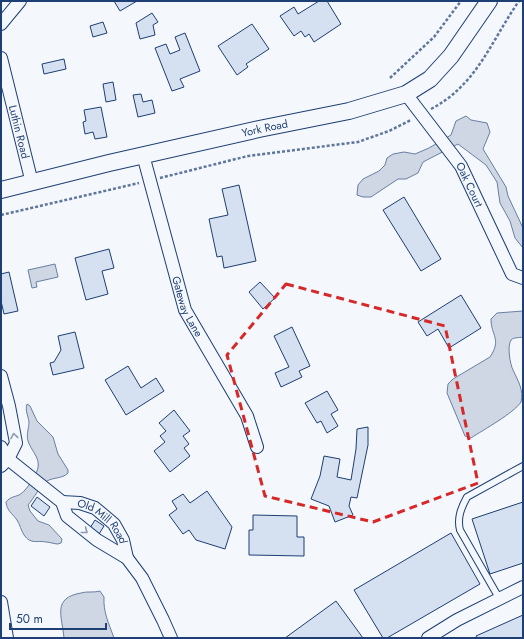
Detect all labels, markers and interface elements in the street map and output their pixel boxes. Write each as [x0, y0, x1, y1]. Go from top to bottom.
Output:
street label: Luthin Road [5, 103, 34, 160]
street label: York Road [240, 115, 289, 141]
street label: Oak Court [452, 159, 487, 210]
street label: Gateway Lane [168, 274, 207, 340]
one-way arrow [10, 433, 19, 439]
street label: Old Mill Road [75, 495, 132, 545]
one-way arrow [81, 526, 88, 533]
scale bar [10, 605, 106, 631]
text: 50 m [16, 610, 43, 628]

